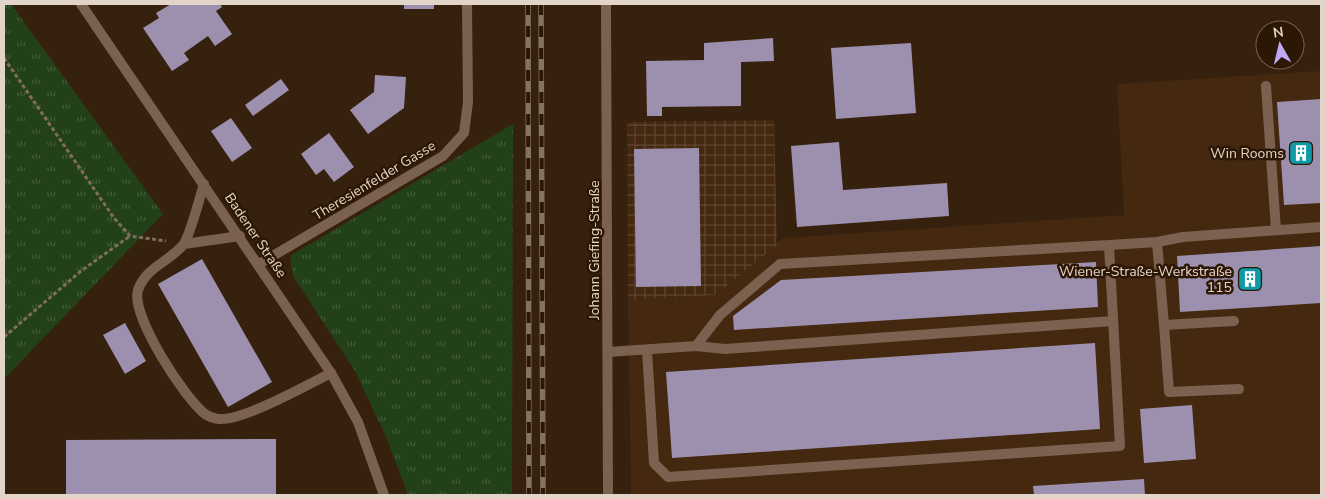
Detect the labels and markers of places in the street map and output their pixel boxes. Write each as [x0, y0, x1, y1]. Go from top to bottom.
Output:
building icon: Win Rooms [1288, 140, 1314, 166]
place label: Win Rooms [1210, 144, 1284, 163]
place label: Wiener-Straße-Werkstraße 115 [1059, 262, 1232, 297]
building icon: Wiener-Straße-Werkstraße 115 [1237, 266, 1263, 292]

